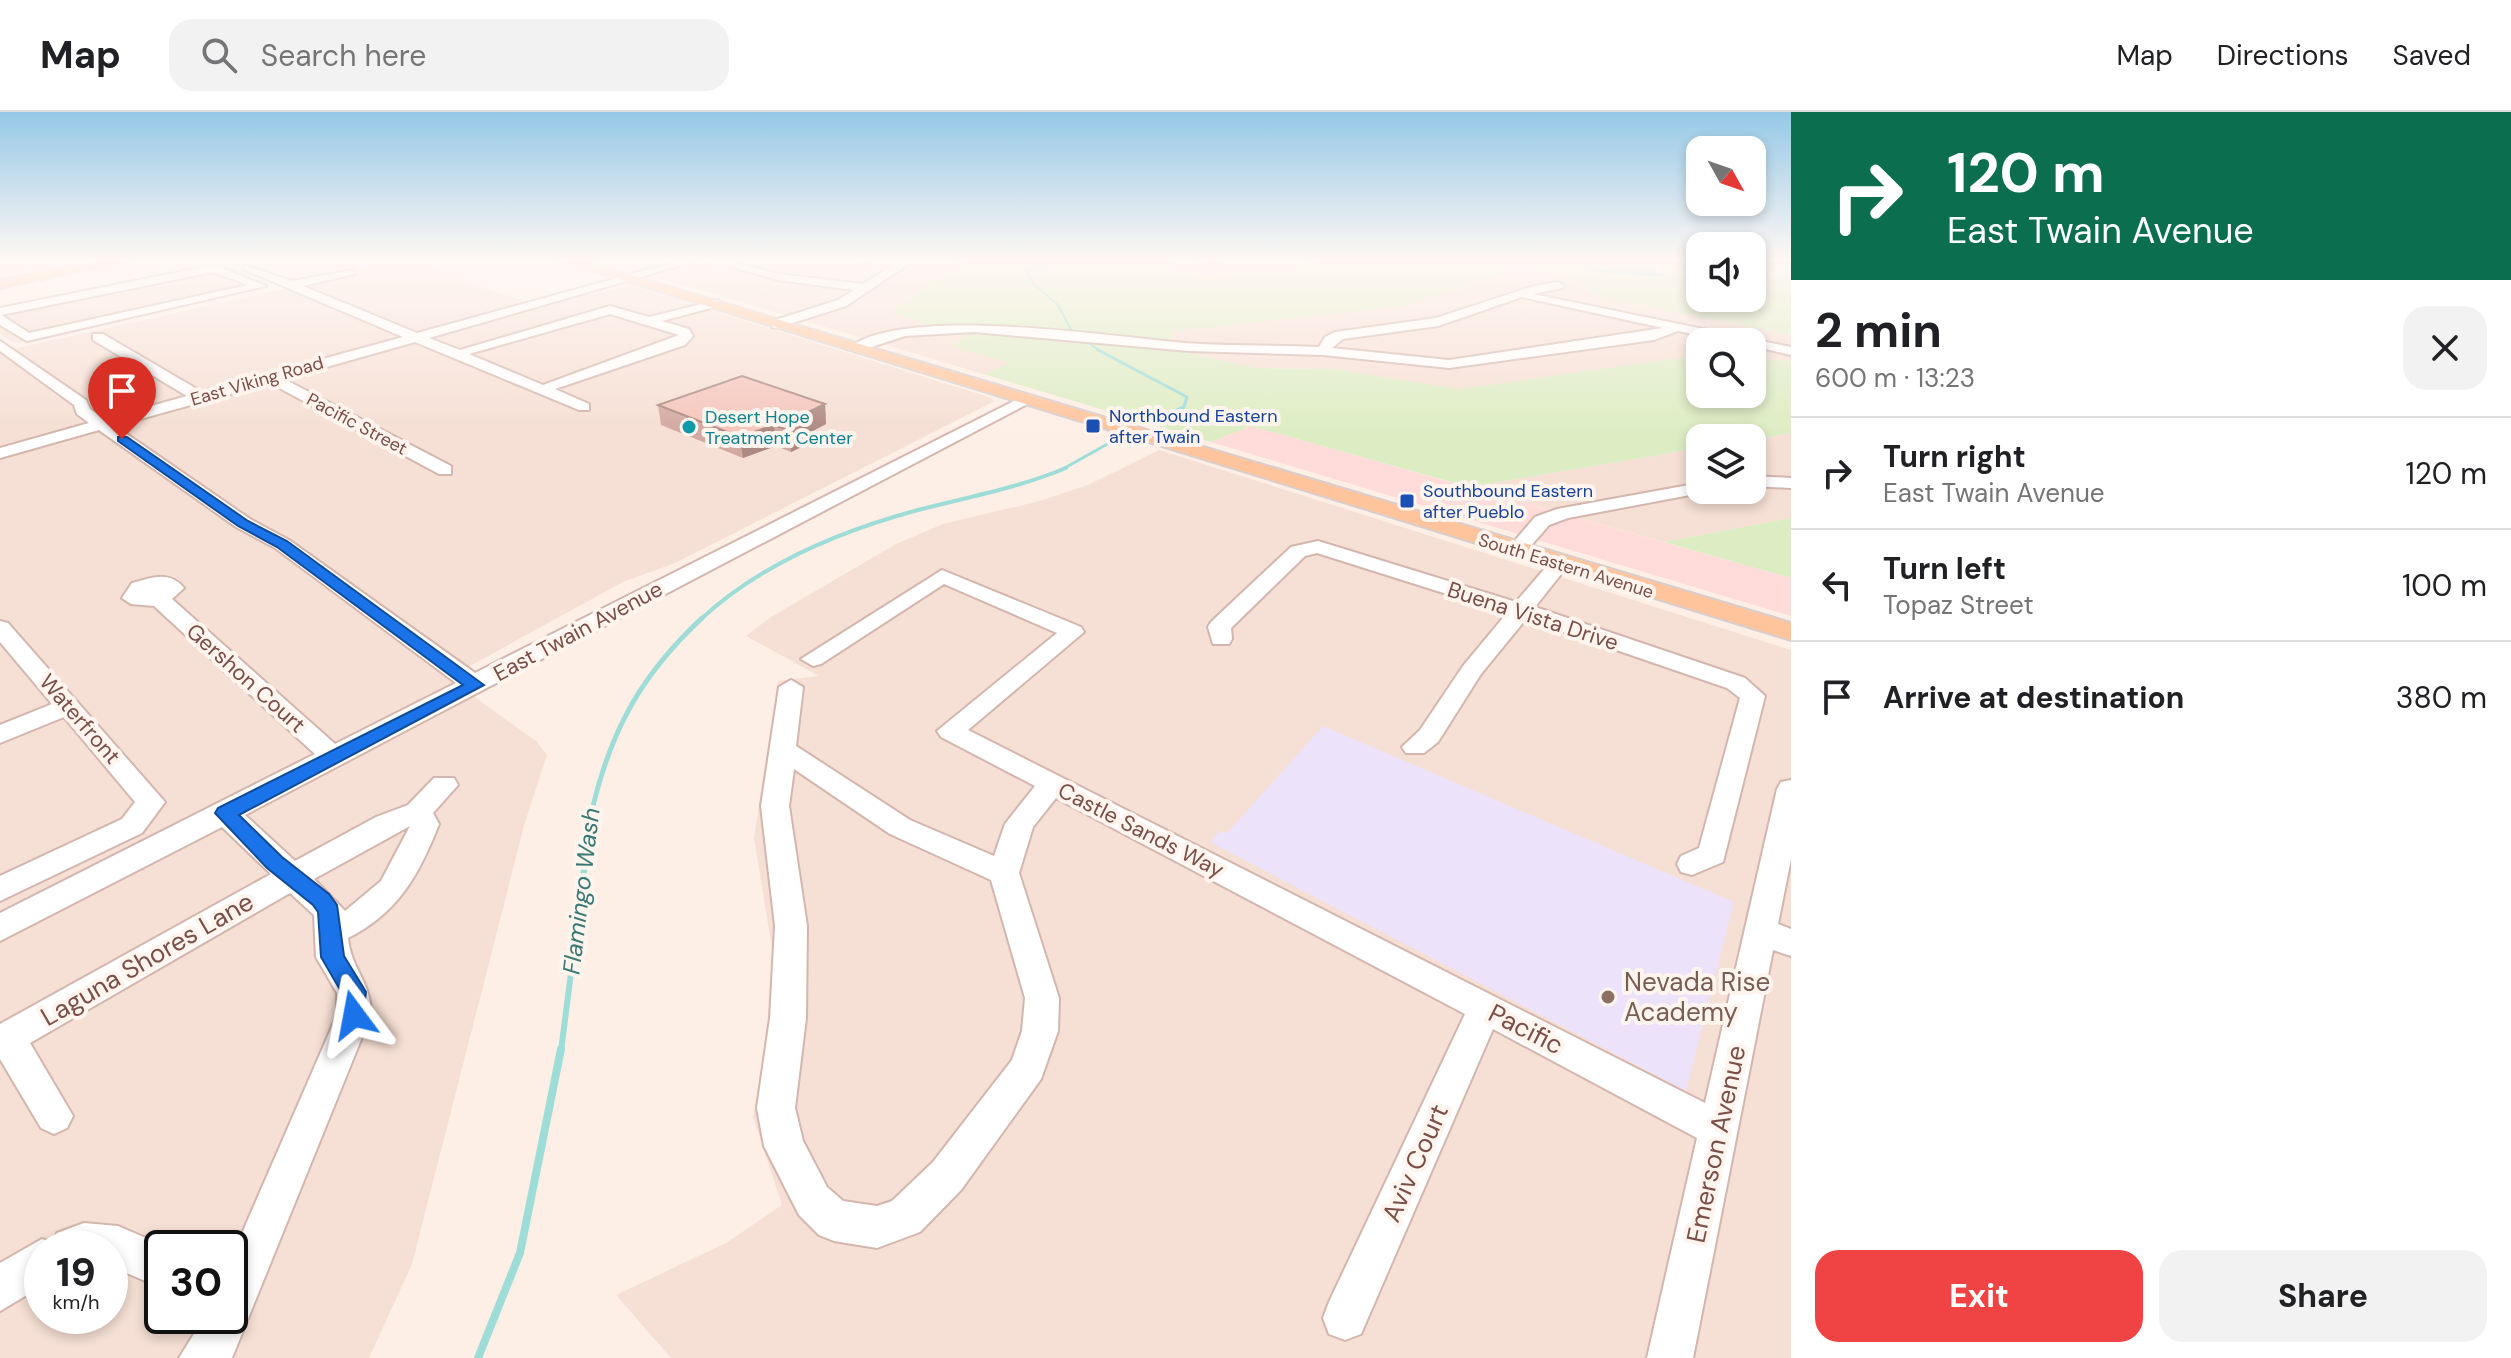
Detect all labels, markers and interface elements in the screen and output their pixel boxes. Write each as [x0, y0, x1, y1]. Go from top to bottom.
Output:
search box [169, 19, 729, 91]
text: Map [40, 30, 121, 80]
icon: search [197, 33, 241, 77]
text: Search here [261, 36, 426, 75]
text: Map [2116, 37, 2173, 74]
text: Directions [2217, 37, 2349, 74]
text: Saved [2393, 37, 2471, 74]
north arrow [1686, 136, 1766, 216]
map controls [1686, 136, 1766, 504]
text: 120 m [1947, 136, 2105, 209]
icon: right [1815, 144, 1919, 248]
text: East Twain Avenue [1947, 207, 2254, 254]
button: sound [1686, 232, 1766, 312]
text: 2 min [1815, 299, 1942, 362]
button: close [2403, 306, 2487, 390]
button: search [1686, 328, 1766, 408]
street label: East Viking Road [188, 351, 326, 411]
pin [88, 357, 156, 439]
text: 600 m · 13:23 [1815, 361, 1975, 395]
icon: arrive [100, 369, 144, 413]
street label: Pacific Street [303, 387, 411, 461]
place label: Northbound Eastern after Twain [1109, 404, 1277, 449]
place label: Desert Hope Treatment Center [705, 405, 853, 450]
marker: Northbound Eastern after Twain [1084, 417, 1102, 435]
marker: Desert Hope Treatment Center [680, 418, 698, 436]
button: layers [1686, 424, 1766, 504]
text: Turn right [1883, 437, 2026, 476]
icon: right [1815, 451, 1859, 495]
text: 120 m [2405, 454, 2487, 493]
text: East Twain Avenue [1883, 476, 2105, 510]
place label: Southbound Eastern after Pueblo [1423, 479, 1593, 524]
marker: Southbound Eastern after Pueblo [1398, 492, 1416, 510]
street label: South Eastern Avenue [1475, 528, 1657, 604]
text: Turn left [1883, 549, 2006, 588]
icon: left [1815, 563, 1859, 607]
text: 100 m [2402, 566, 2487, 605]
street label: East Twain Avenue [488, 574, 668, 688]
street label: Buena Vista Drive [1444, 575, 1622, 657]
text: Topaz Street [1883, 588, 2034, 622]
street label: Gershon Court [180, 617, 312, 739]
street label: Waterfront [33, 668, 127, 770]
icon: arrive [1815, 675, 1859, 719]
text: Arrive at destination [1883, 678, 2184, 717]
text: 380 m [2396, 678, 2487, 717]
street label: Castle Sands Way [1053, 776, 1229, 884]
water label: Flamingo Wash [555, 806, 607, 976]
street label: Laguna Shores Lane [35, 884, 259, 1034]
place label: Nevada Rise Academy [1624, 965, 1770, 1029]
position arrow [312, 973, 396, 1057]
marker: Nevada Rise Academy [1599, 988, 1617, 1006]
street label: Pacific [1483, 996, 1569, 1062]
street label: Emerson Avenue [1678, 1042, 1754, 1246]
street label: Aviv Court [1374, 1099, 1456, 1227]
speed limit sign: 30 [144, 1230, 248, 1334]
text: 19 [56, 1246, 96, 1298]
button: Exit [1815, 1250, 2143, 1342]
button: Share [2159, 1250, 2487, 1342]
text: km/h [52, 1289, 100, 1315]

